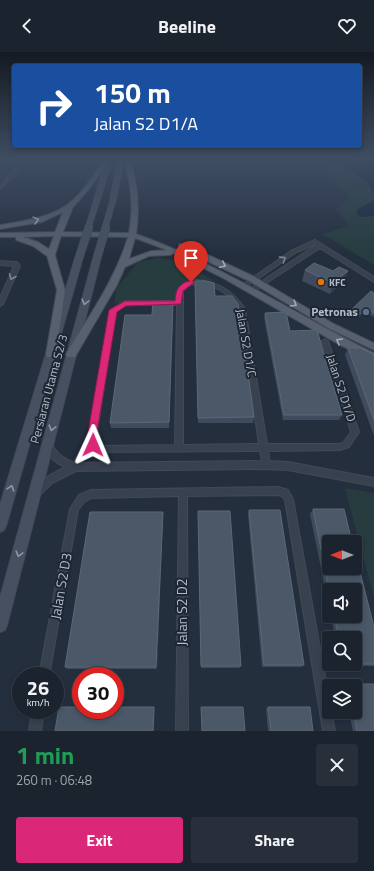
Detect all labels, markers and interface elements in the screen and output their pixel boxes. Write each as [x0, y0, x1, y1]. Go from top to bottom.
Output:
text: Beeline [158, 13, 216, 40]
icon: back [16, 15, 38, 37]
icon: heart [336, 15, 358, 37]
text: 150 m [94, 71, 171, 114]
icon: right [28, 80, 80, 132]
text: Jalan S2 D1/A [94, 110, 198, 137]
one-way arrow [32, 216, 39, 225]
pin [174, 241, 208, 282]
icon: arrive [180, 247, 202, 269]
one-way arrow [278, 257, 285, 264]
one-way arrow [219, 260, 227, 268]
one-way arrow [9, 273, 17, 280]
place label: KFC [329, 275, 346, 290]
marker: KFC [316, 277, 326, 287]
one-way arrow [82, 299, 90, 306]
one-way arrow [290, 300, 297, 307]
place label: Petronas [311, 302, 358, 321]
street label: Jalan S2 D1/C [231, 307, 262, 379]
marker: Petronas [361, 307, 371, 317]
street label: Persiaran Utama S2/3 [25, 332, 72, 446]
one-way arrow [336, 338, 343, 345]
street label: Jalan S2 D1/D [322, 351, 361, 424]
position arrow [72, 424, 114, 466]
one-way arrow [48, 425, 56, 431]
one-way arrow [6, 485, 15, 492]
north arrow [322, 535, 362, 575]
map controls [322, 535, 362, 719]
one-way arrow [15, 550, 23, 557]
street label: Jalan S2 D3 [44, 551, 77, 621]
street label: Jalan S2 D2 [171, 578, 192, 646]
button: sound [322, 583, 362, 623]
button: search [322, 631, 362, 671]
speed limit sign: 30 [72, 667, 124, 719]
text: 26 [27, 672, 49, 703]
button: layers [322, 679, 362, 719]
text: km/h [27, 695, 49, 710]
text: 1 min [16, 737, 74, 773]
button: close [316, 744, 358, 786]
text: 260 m · 06:48 [16, 770, 92, 790]
button: Exit [16, 817, 183, 863]
button: Share [191, 817, 358, 863]

